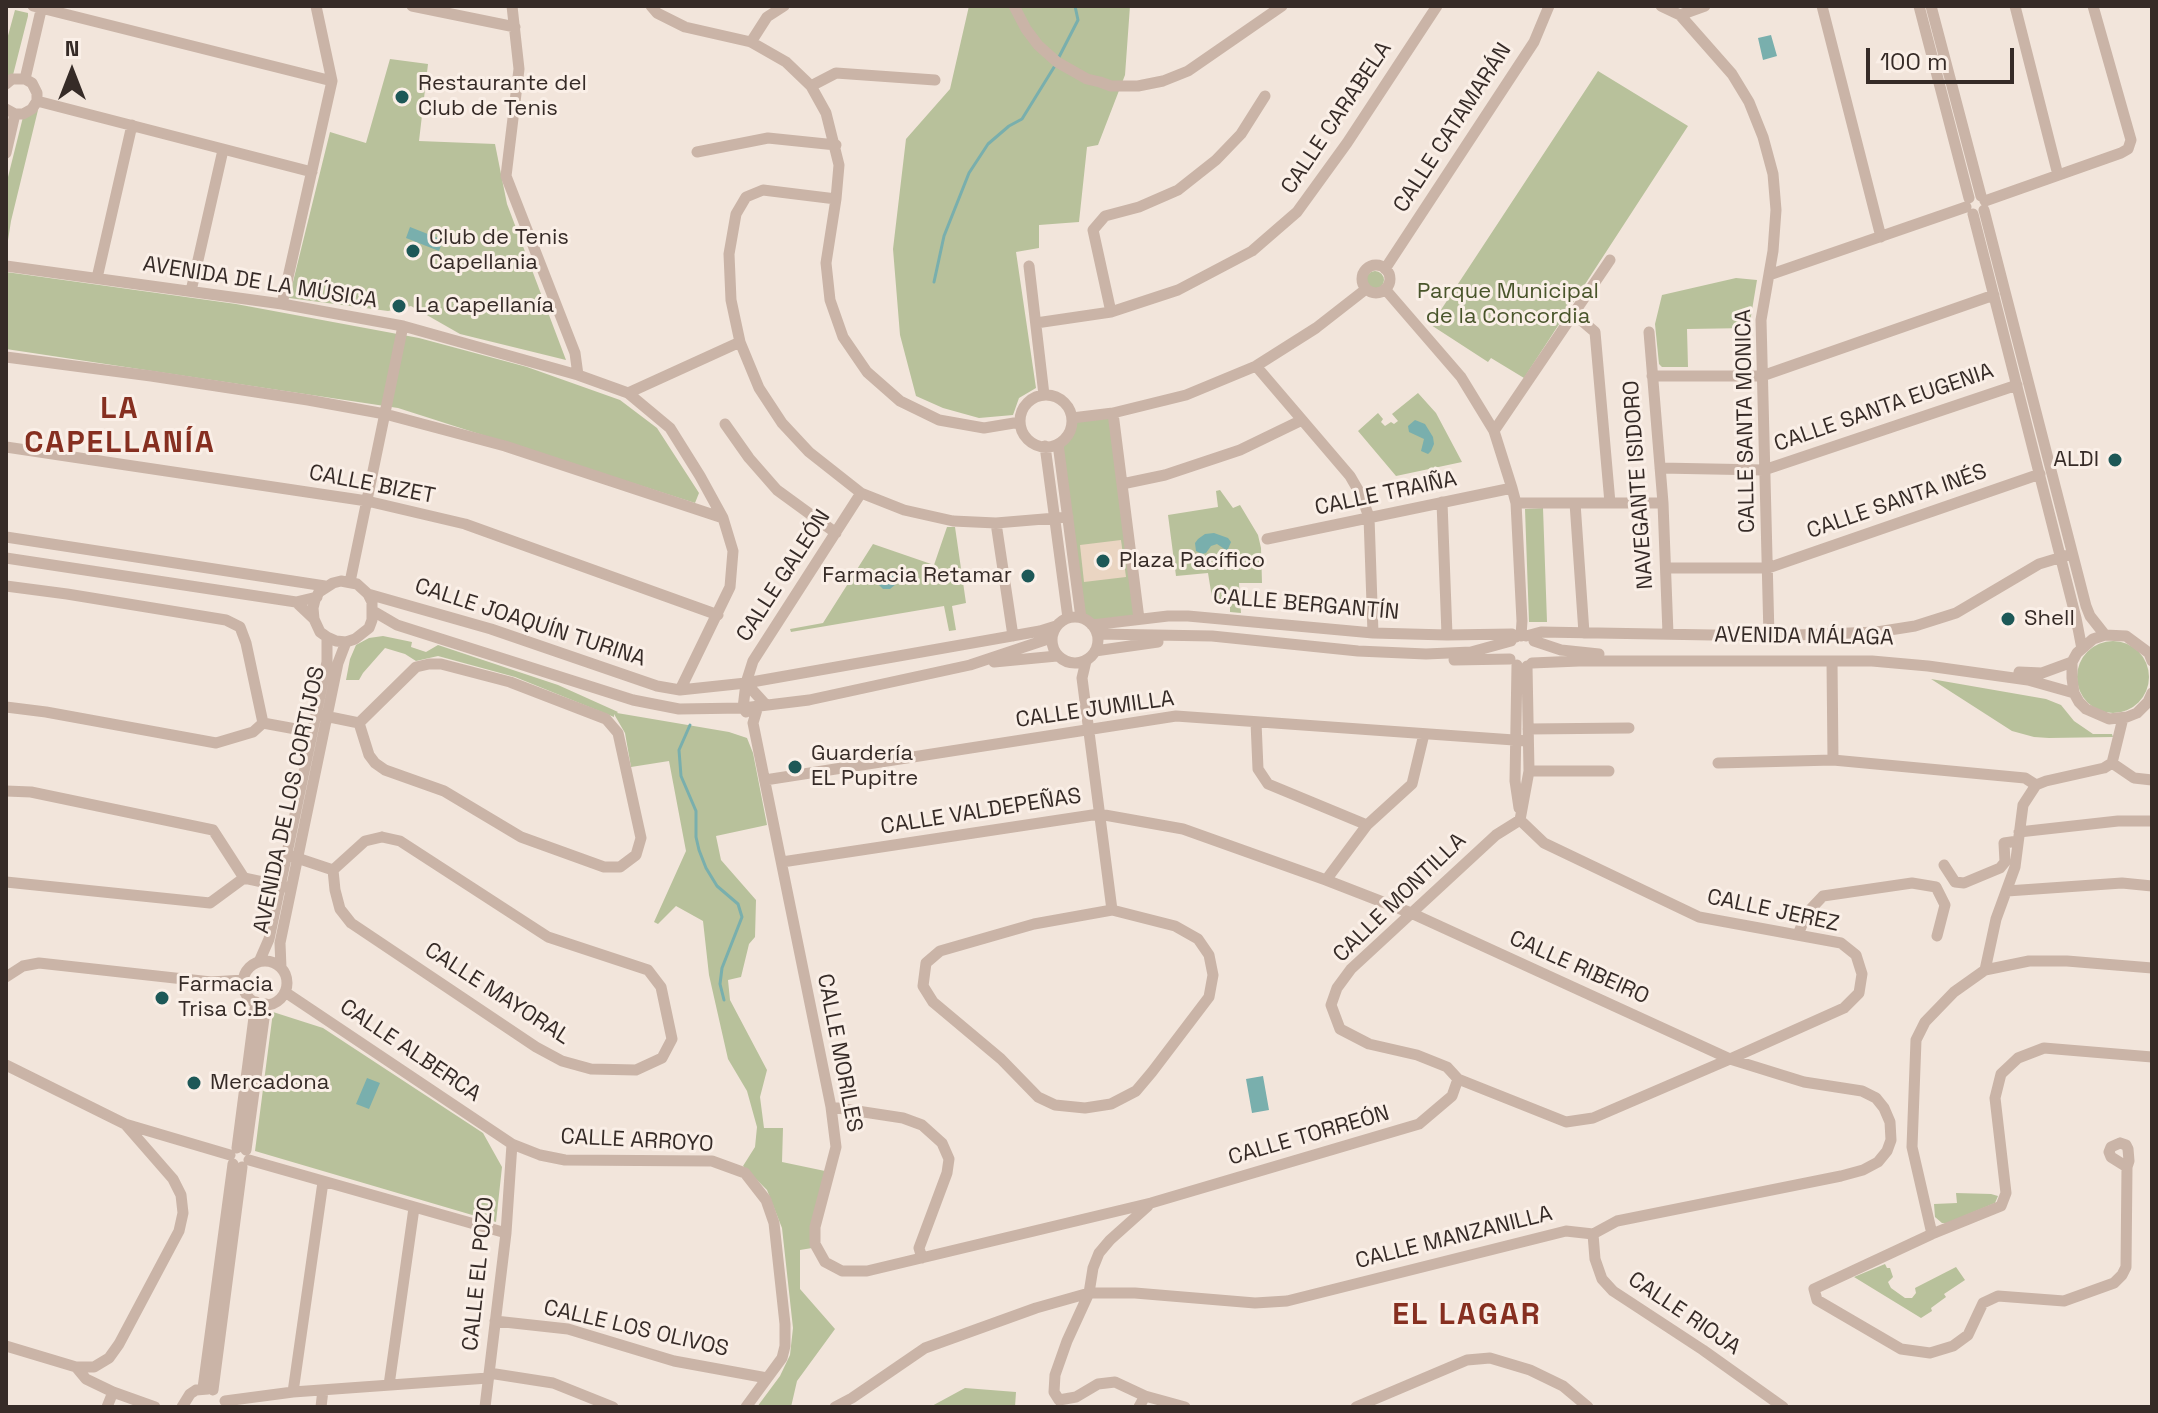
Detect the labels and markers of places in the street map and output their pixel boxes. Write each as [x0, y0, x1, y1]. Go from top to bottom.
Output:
place label: Restaurante del Club de Tenis [418, 71, 587, 122]
marker: Restaurante del Club de Tenis [393, 88, 411, 106]
place label: Club de Tenis Capellania [429, 225, 569, 276]
marker: Club de Tenis Capellania [404, 242, 422, 260]
place label: La Capellanía [415, 293, 554, 319]
marker: La Capellanía [390, 297, 408, 315]
place label: ALDI [2053, 447, 2099, 473]
marker: ALDI [2106, 451, 2124, 469]
place label: Plaza Pacífico [1119, 548, 1265, 574]
marker: Plaza Pacífico [1094, 552, 1112, 570]
place label: Farmacia Retamar [822, 563, 1012, 589]
marker: Farmacia Retamar [1019, 567, 1037, 585]
place label: Shell [2024, 606, 2075, 632]
marker: Shell [1999, 610, 2017, 628]
place label: Guardería EL Pupitre [811, 741, 918, 792]
marker: Guardería EL Pupitre [786, 758, 804, 776]
place label: Farmacia Trisa C.B. [178, 972, 273, 1024]
marker: Farmacia Trisa C.B. [153, 989, 171, 1007]
place label: Mercadona [210, 1070, 329, 1096]
marker: Mercadona [185, 1074, 203, 1092]

